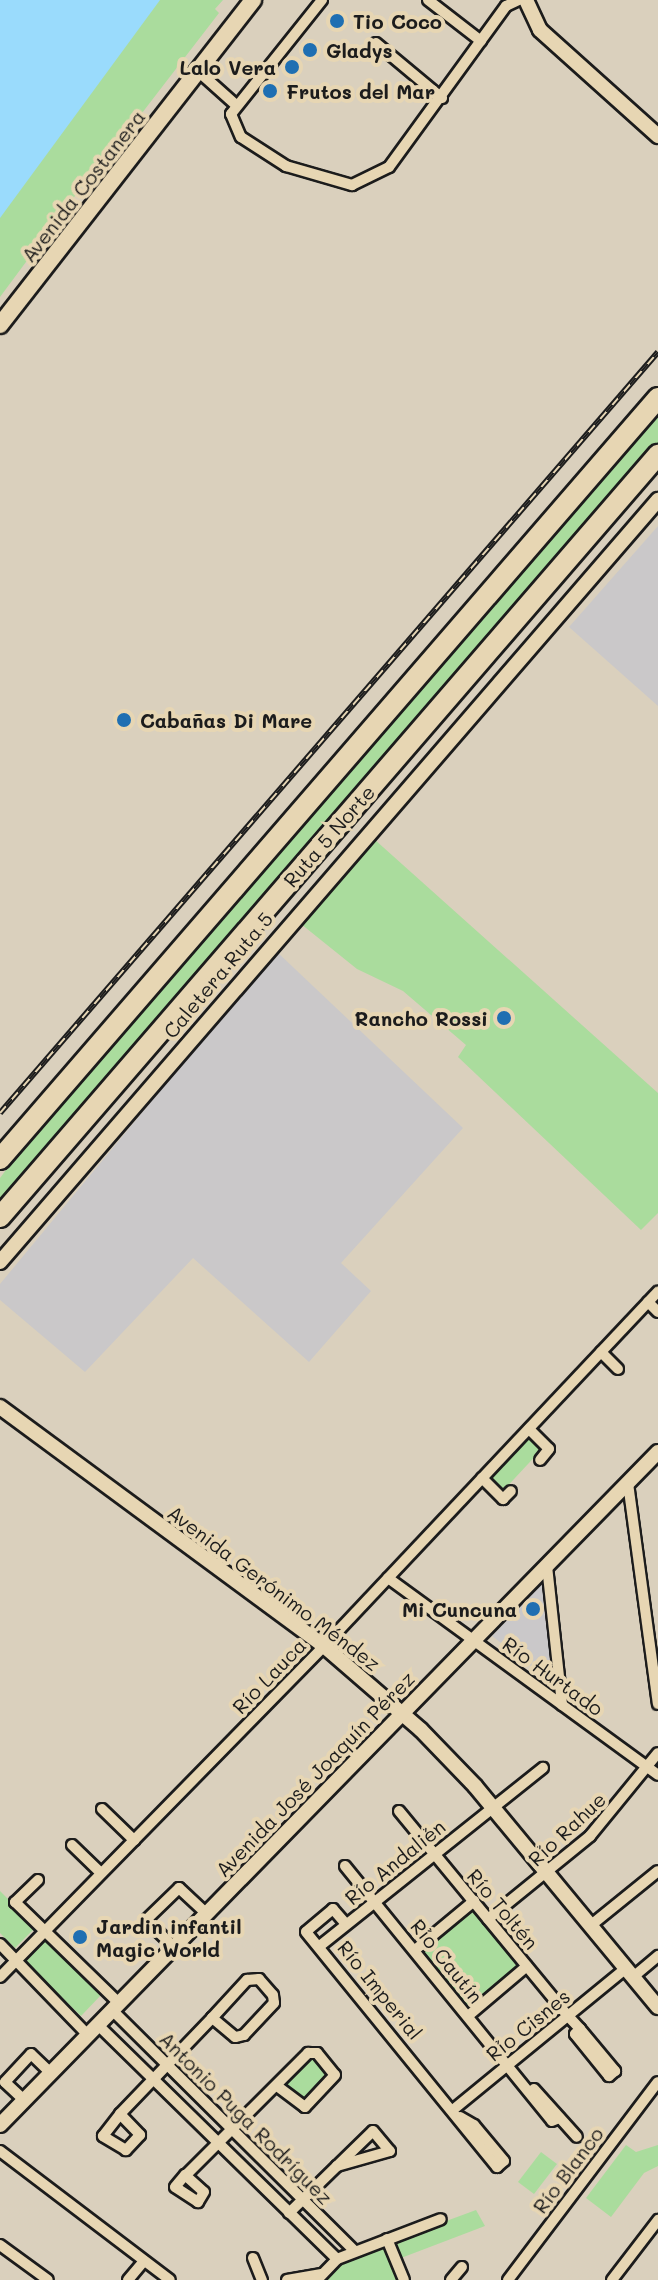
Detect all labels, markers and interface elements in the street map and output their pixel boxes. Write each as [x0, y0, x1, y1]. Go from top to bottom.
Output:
place label: Tio Coco [353, 9, 442, 33]
marker: Tio Coco [328, 12, 346, 30]
place label: Gladys [326, 38, 393, 62]
marker: Gladys [301, 41, 319, 59]
place label: Lalo Vera [180, 55, 276, 79]
marker: Lalo Vera [283, 58, 301, 76]
place label: Frutos del Mar [286, 79, 435, 103]
marker: Frutos del Mar [261, 82, 279, 100]
street label: Avenida Costanera [16, 105, 150, 267]
place label: Cabañas Di Mare [140, 708, 312, 732]
marker: Cabañas Di Mare [115, 711, 133, 729]
street label: Ruta 5 Norte [278, 780, 380, 892]
street label: Caletera Ruta 5 [158, 907, 278, 1043]
place label: Rancho Rossi [355, 1006, 488, 1030]
marker: Rancho Rossi [495, 1009, 513, 1027]
street label: Avenida Gerónimo Méndez [163, 1500, 385, 1676]
place label: Mi Cuncuna [402, 1597, 517, 1621]
marker: Mi Cuncuna [524, 1600, 542, 1618]
street label: Río Hurtado [498, 1631, 608, 1721]
street label: Río Lauca [227, 1633, 311, 1719]
street label: Avenida José Joaquín Pérez [211, 1666, 419, 1882]
street label: Río Rahue [523, 1787, 611, 1871]
street label: Río Andalién [340, 1814, 450, 1910]
street label: Río Toltén [462, 1864, 544, 1954]
place label: Jardin infantil Magic World [96, 1914, 242, 1961]
street label: Río Cautín [406, 1914, 488, 2008]
marker: Jardin infantil Magic World [71, 1928, 89, 1946]
street label: Río Imperial [333, 1936, 427, 2044]
street label: Río Cisnes [481, 1984, 575, 2066]
street label: Antonio Puga Rodríguez [155, 2027, 337, 2209]
street label: Río Blanco [528, 2122, 608, 2218]

